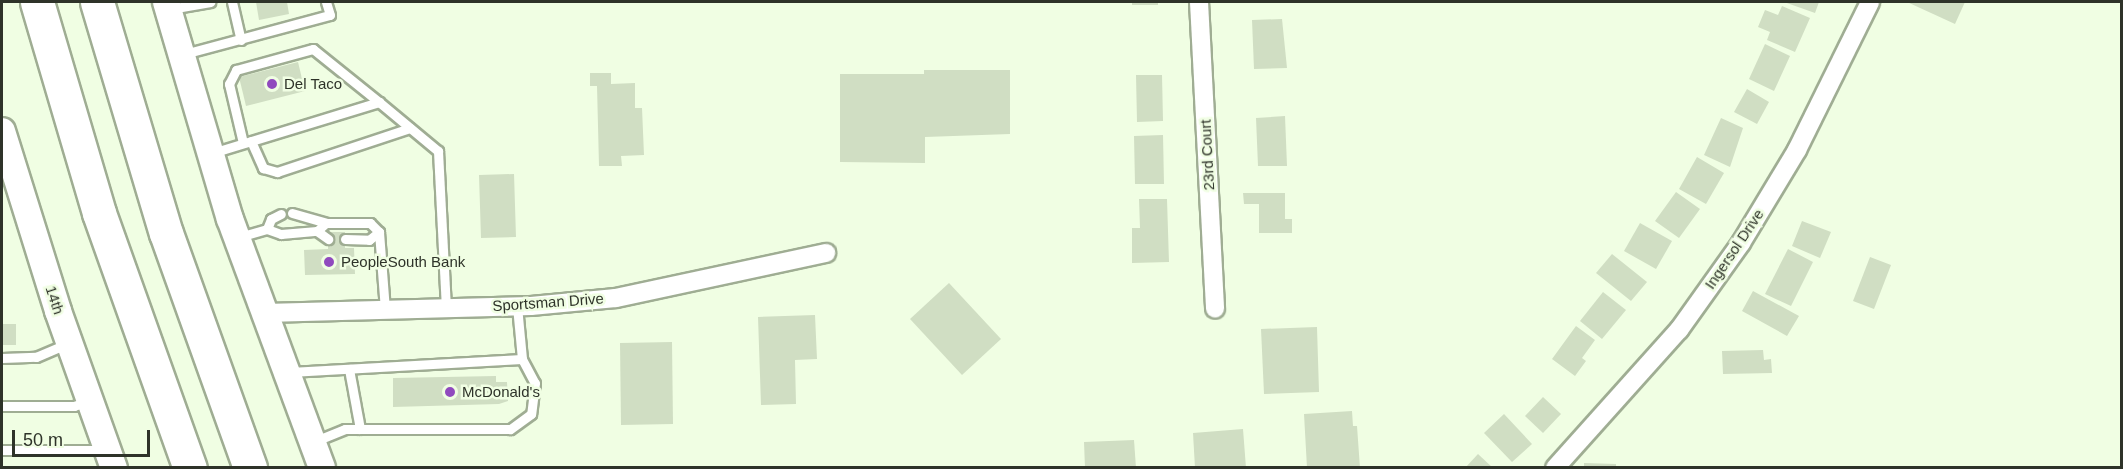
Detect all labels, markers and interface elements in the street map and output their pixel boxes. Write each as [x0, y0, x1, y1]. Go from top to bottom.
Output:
place label: Del Taco [284, 75, 342, 93]
marker: Del Taco [265, 77, 279, 91]
street label: 23rd Court [1196, 119, 1218, 191]
street label: Ingersol Drive [1701, 206, 1767, 292]
place label: PeopleSouth Bank [341, 253, 465, 271]
marker: PeopleSouth Bank [322, 255, 336, 269]
street label: 14th [42, 283, 68, 317]
street label: Sportsman Drive [492, 289, 604, 315]
place label: McDonald's [462, 383, 540, 401]
marker: McDonald's [443, 385, 457, 399]
scale bar [15, 418, 153, 456]
text: 50 m [23, 430, 63, 450]

